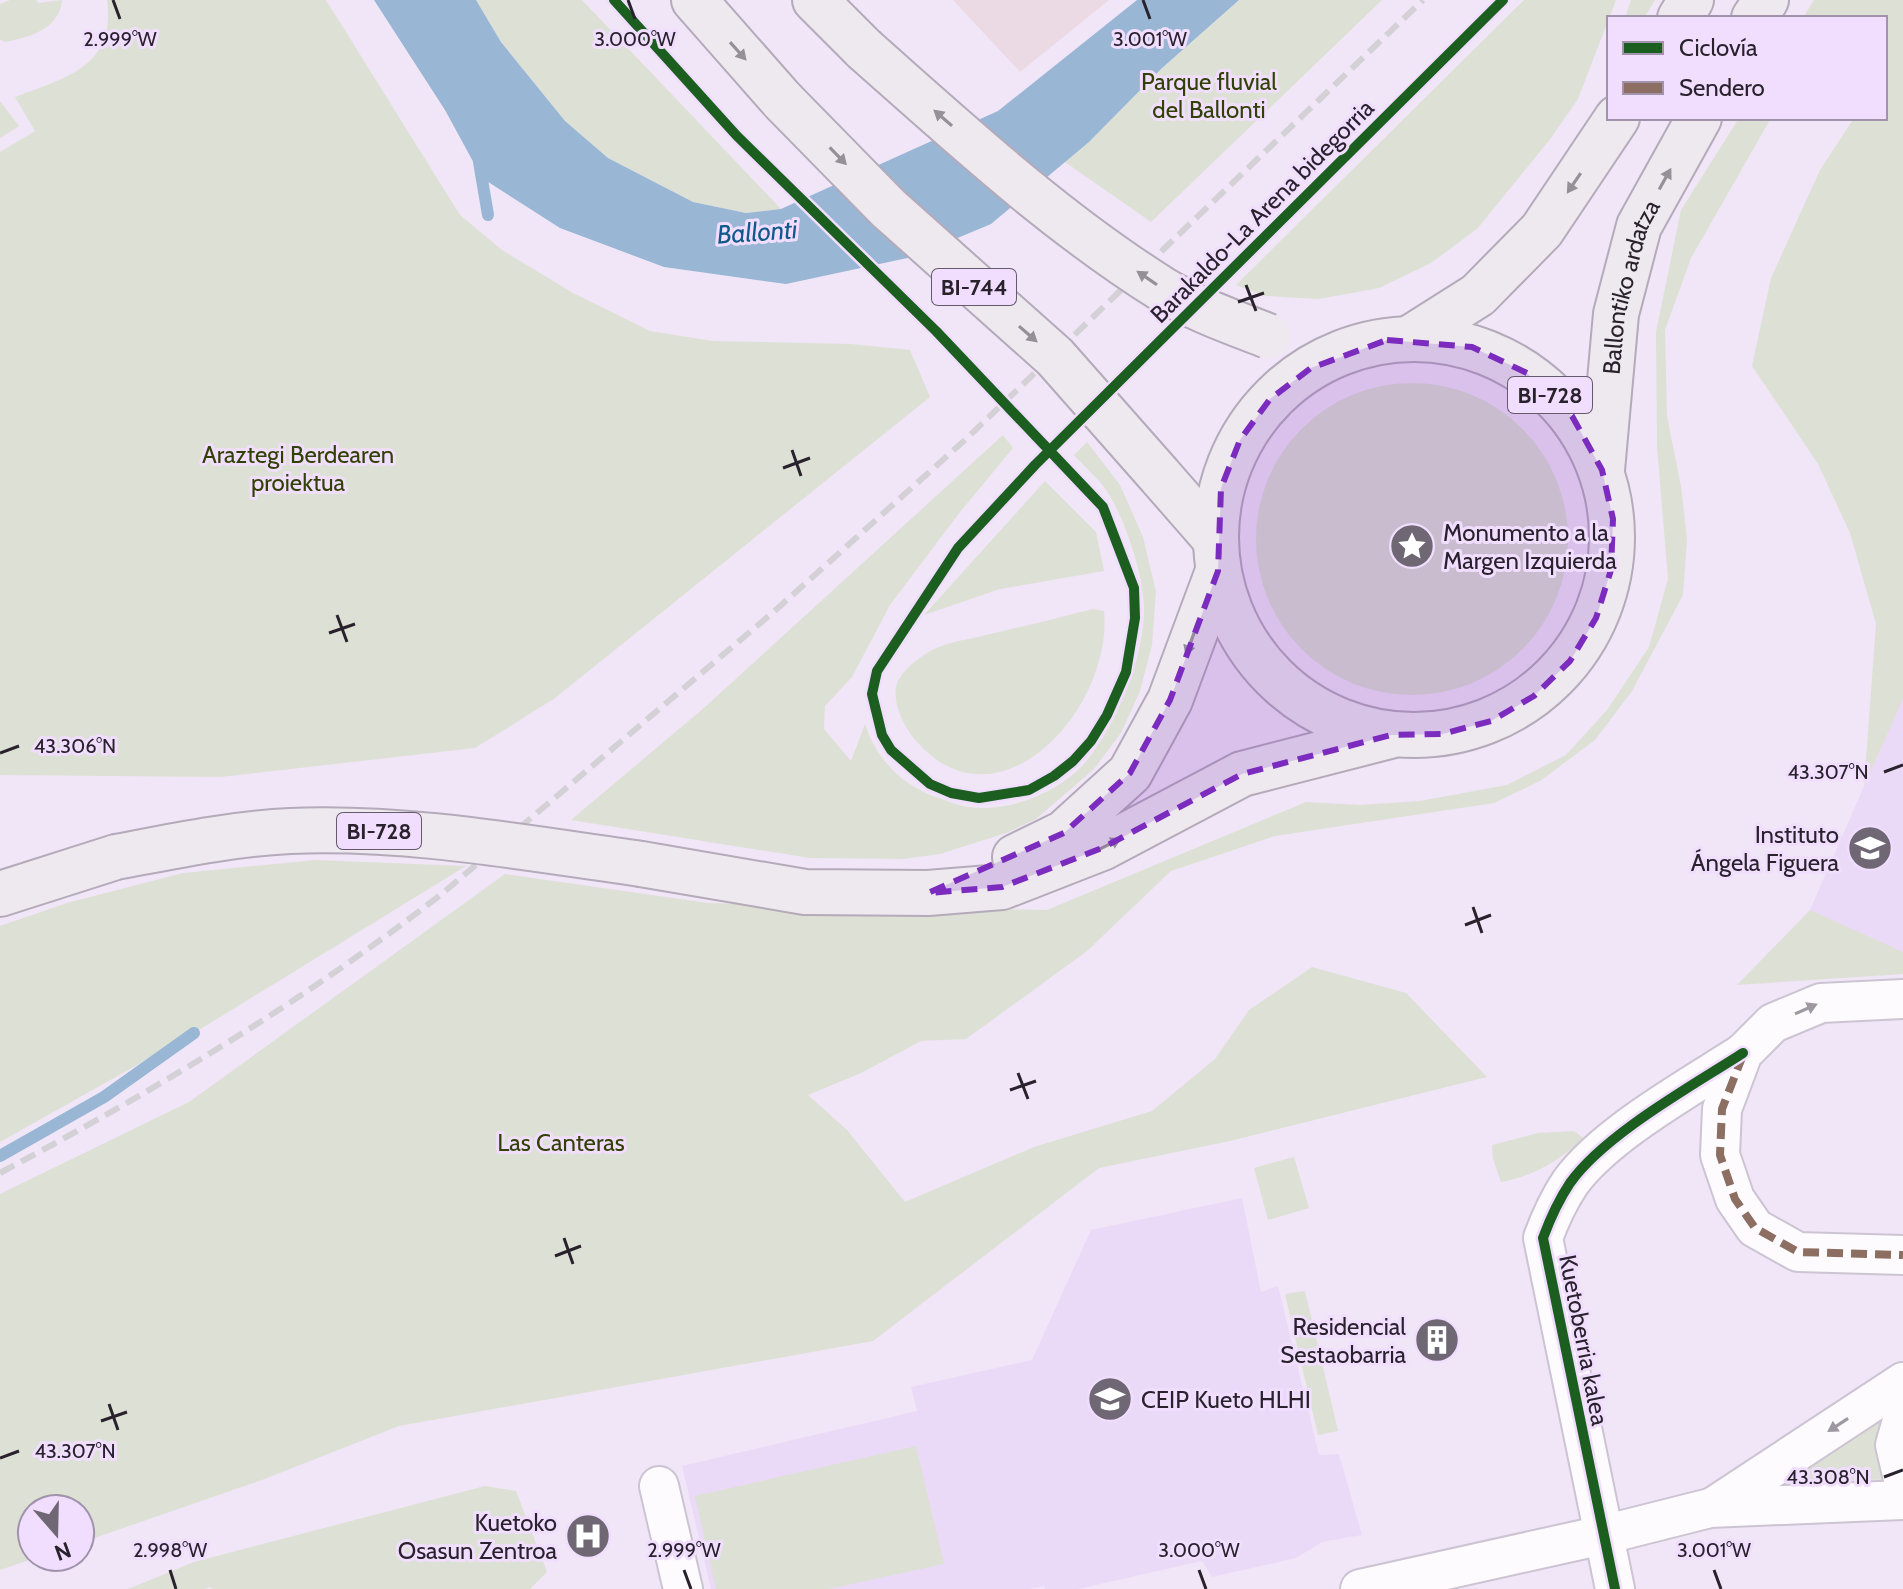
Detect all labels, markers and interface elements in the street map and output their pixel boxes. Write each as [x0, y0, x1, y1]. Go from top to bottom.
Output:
legend [1607, 16, 1887, 120]
text: 2.999°W [83, 27, 157, 51]
text: 3.000°W [594, 27, 676, 51]
text: 3.001°W [1113, 27, 1187, 51]
text: Ciclovía [1679, 33, 1758, 62]
one-way arrow [728, 41, 746, 60]
park label: Parque fluvial del Ballonti [1141, 67, 1277, 124]
text: Sendero [1679, 73, 1765, 102]
street label: Barakaldo-La Arena bidegorria [1144, 93, 1380, 329]
one-way arrow [933, 110, 952, 128]
one-way arrow [828, 146, 847, 165]
one-way arrow [1659, 167, 1672, 190]
one-way arrow [1567, 172, 1582, 194]
street label: Ballontiko ardatza [1596, 194, 1666, 376]
water label: Ballonti [716, 213, 799, 251]
road number: BI-744 [932, 269, 1016, 305]
one-way arrow [1137, 271, 1158, 286]
one-way arrow [1018, 324, 1038, 342]
road number: BI-728 [1508, 377, 1592, 413]
park label: Araztegi Berdearen proiektua [202, 440, 394, 497]
place label: Monumento a la Margen Izquierda [1443, 518, 1617, 575]
place icon: Monumento a la Margen Izquierda [1388, 522, 1436, 570]
one-way arrow [1184, 632, 1196, 656]
text: 43.306°N [34, 734, 116, 758]
text: 43.307°N [1787, 760, 1869, 784]
road number: BI-728 [337, 813, 421, 849]
place label: Instituto Ángela Figuera [1691, 820, 1839, 877]
school or university icon: Instituto Ángela Figuera [1846, 824, 1894, 872]
one-way arrow [1098, 837, 1121, 851]
one-way arrow [1794, 1002, 1818, 1016]
park label: Las Canteras [497, 1128, 625, 1157]
street label: Kuetoberria kalea [1553, 1252, 1615, 1428]
place label: Residencial Sestaobarria [1280, 1312, 1406, 1369]
building icon: Residencial Sestaobarria [1413, 1316, 1461, 1364]
school or university icon: CEIP Kueto HLHI [1086, 1375, 1134, 1423]
place label: CEIP Kueto HLHI [1141, 1385, 1311, 1414]
one-way arrow [1827, 1418, 1849, 1432]
text: 43.307°N [34, 1439, 116, 1463]
text: 43.308°N [1786, 1465, 1870, 1489]
north arrow [16, 1493, 96, 1573]
place label: Kuetoko Osasun Zentroa [398, 1508, 557, 1565]
hospital icon: Kuetoko Osasun Zentroa [564, 1512, 612, 1560]
text: N [51, 1536, 75, 1567]
text: 2.998°W [133, 1538, 207, 1562]
text: 2.999°W [647, 1538, 721, 1562]
text: 3.000°W [1158, 1538, 1240, 1562]
text: 3.001°W [1677, 1538, 1751, 1562]

